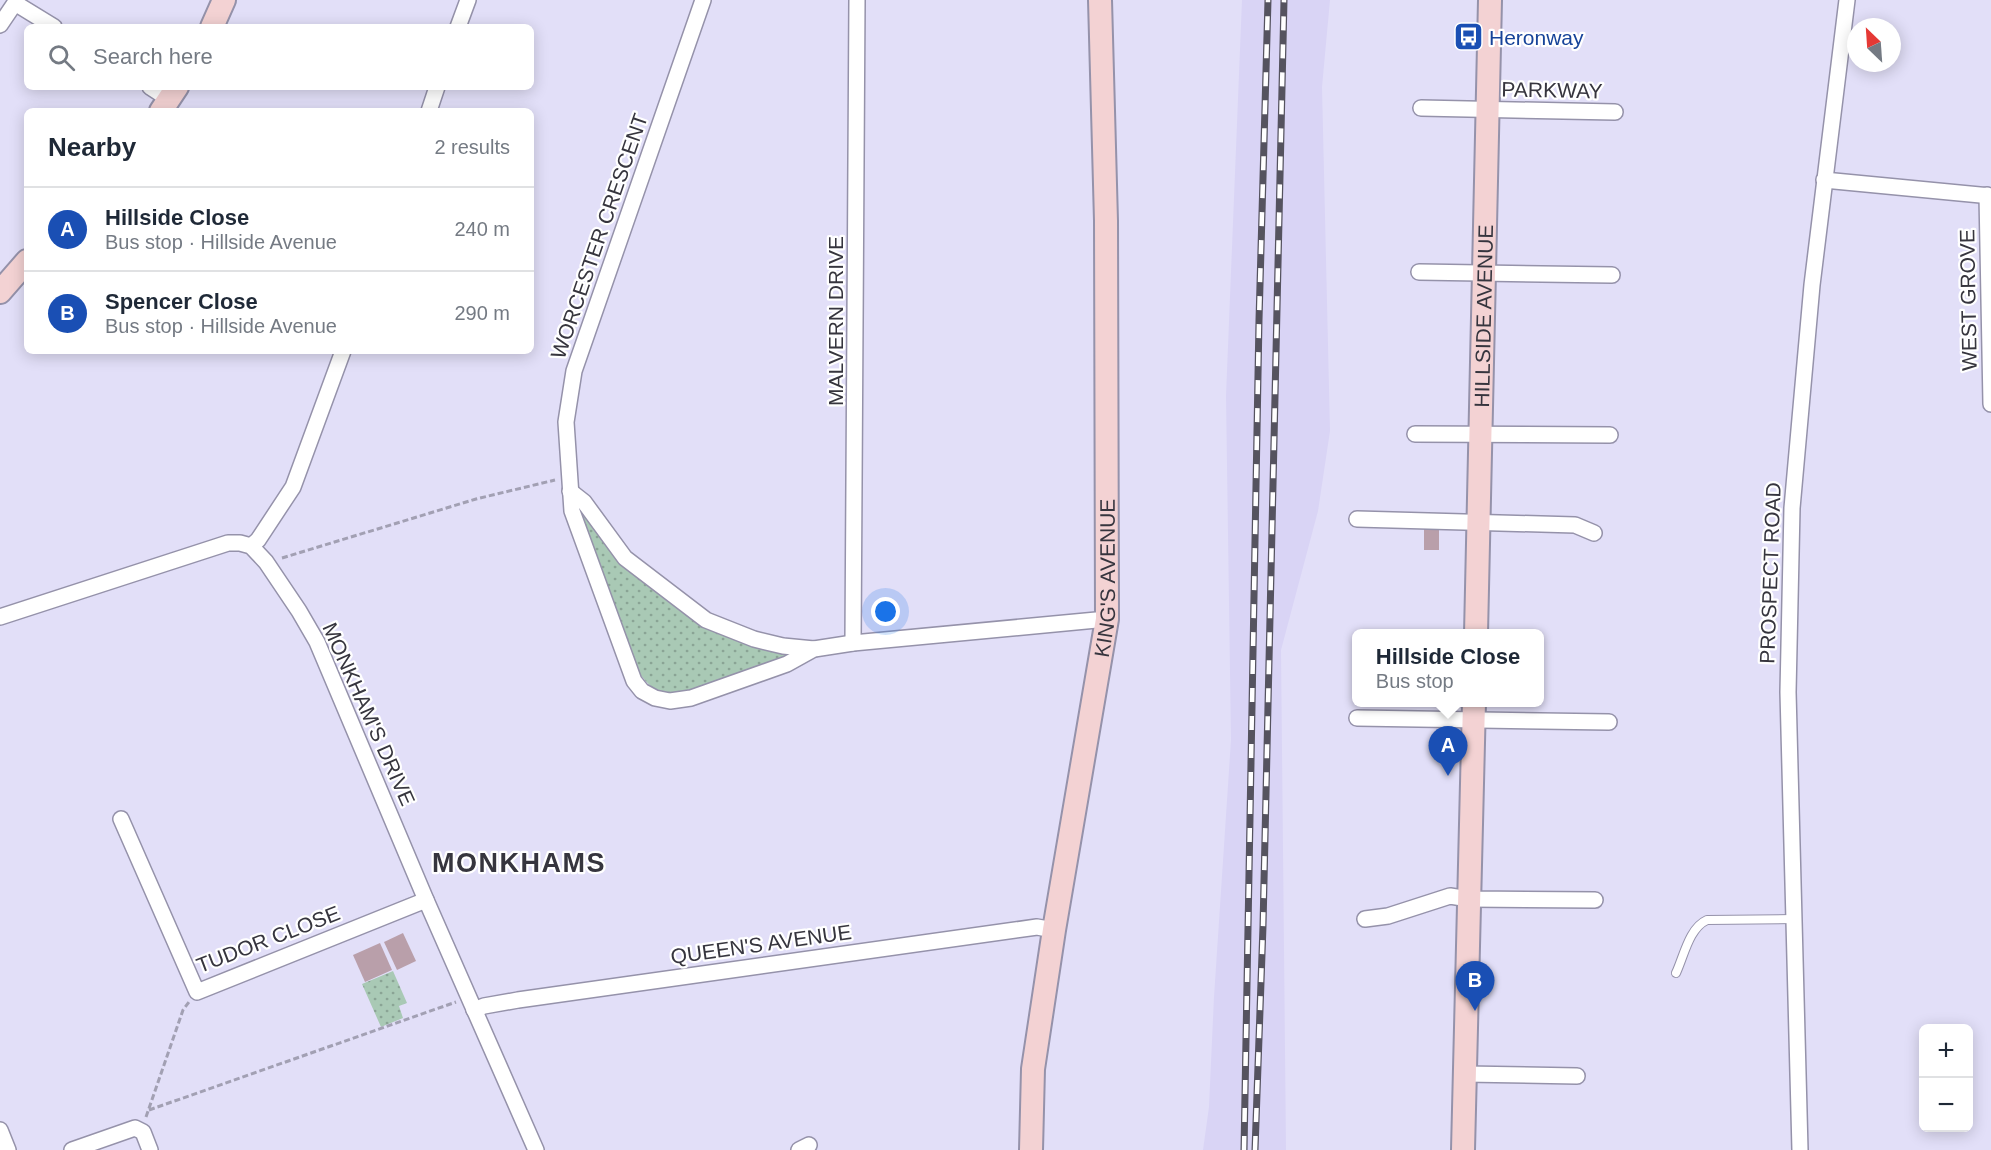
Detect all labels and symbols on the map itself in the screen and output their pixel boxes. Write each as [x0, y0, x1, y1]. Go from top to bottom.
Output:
north arrow [1847, 18, 1901, 72]
bus stop icon: Heronway [1452, 21, 1484, 53]
place label: Heronway [1489, 26, 1584, 49]
street label: PARKWAY [1501, 78, 1603, 102]
street label: WORCESTER CRESCENT [546, 110, 652, 362]
street label: HILLSIDE AVENUE [1470, 224, 1497, 408]
street label: WEST GROVE [1955, 229, 1981, 371]
street label: MALVERN DRIVE [824, 236, 847, 406]
street label: PROSPECT ROAD [1755, 482, 1785, 664]
street label: KING'S AVENUE [1089, 499, 1119, 659]
your location [871, 597, 900, 626]
street label: MONKHAM'S DRIVE [318, 619, 420, 809]
pin: A [1428, 726, 1468, 776]
district label: MONKHAMS [432, 848, 606, 878]
street label: TUDOR CLOSE [193, 901, 343, 977]
street label: QUEEN'S AVENUE [669, 920, 853, 968]
pin: B [1456, 962, 1494, 1011]

